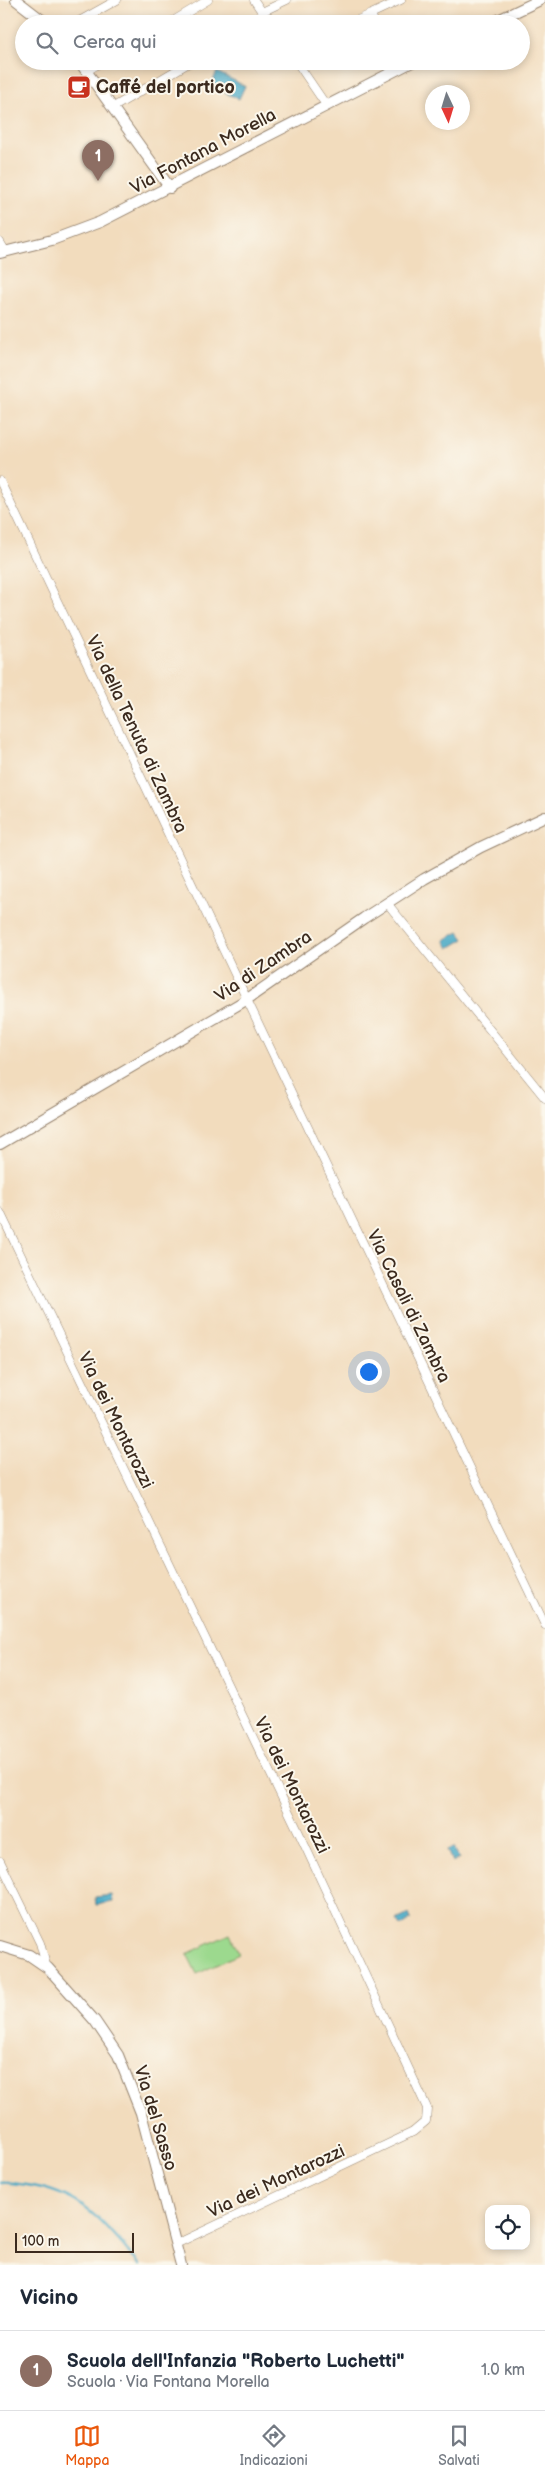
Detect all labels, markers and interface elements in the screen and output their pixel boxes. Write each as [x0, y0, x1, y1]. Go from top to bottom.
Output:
search box [15, 15, 530, 70]
icon: search [33, 29, 61, 57]
text: Cerca qui [73, 31, 156, 54]
cafe icon: Caffé del portico [66, 74, 92, 100]
place label: Caffé del portico [96, 77, 235, 98]
north arrow [425, 85, 470, 130]
street label: Via Fontana Morella [127, 104, 280, 199]
pin: 1 [82, 140, 114, 181]
street label: Via della Tenuta di Zambra [81, 632, 192, 836]
street label: Via di Zambra [211, 926, 316, 1007]
street label: Via Casali di Zambra [362, 1226, 455, 1386]
street label: Via dei Montarozzi [73, 1349, 158, 1492]
your location [356, 1359, 382, 1385]
street label: Via dei Montarozzi [249, 1714, 334, 1857]
street label: Via del Sasso [130, 2063, 181, 2173]
street label: Via dei Montarozzi [204, 2140, 348, 2222]
map controls [485, 2205, 530, 2250]
button: locate [485, 2205, 530, 2250]
scale bar [15, 2230, 134, 2253]
text: 100 m [22, 2233, 59, 2250]
text: Vicino [20, 2285, 78, 2310]
text: Scuola dell'Infanzia "Roberto Luchetti" [67, 2350, 405, 2373]
text: 1 [33, 2361, 39, 2380]
text: 1.0 km [481, 2361, 525, 2380]
text: Scuola · Via Fontana Morella [67, 2373, 270, 2392]
tab: Mappa [65, 2422, 109, 2469]
tab: Indicazioni [240, 2422, 308, 2469]
tab: Salvati [438, 2422, 480, 2469]

